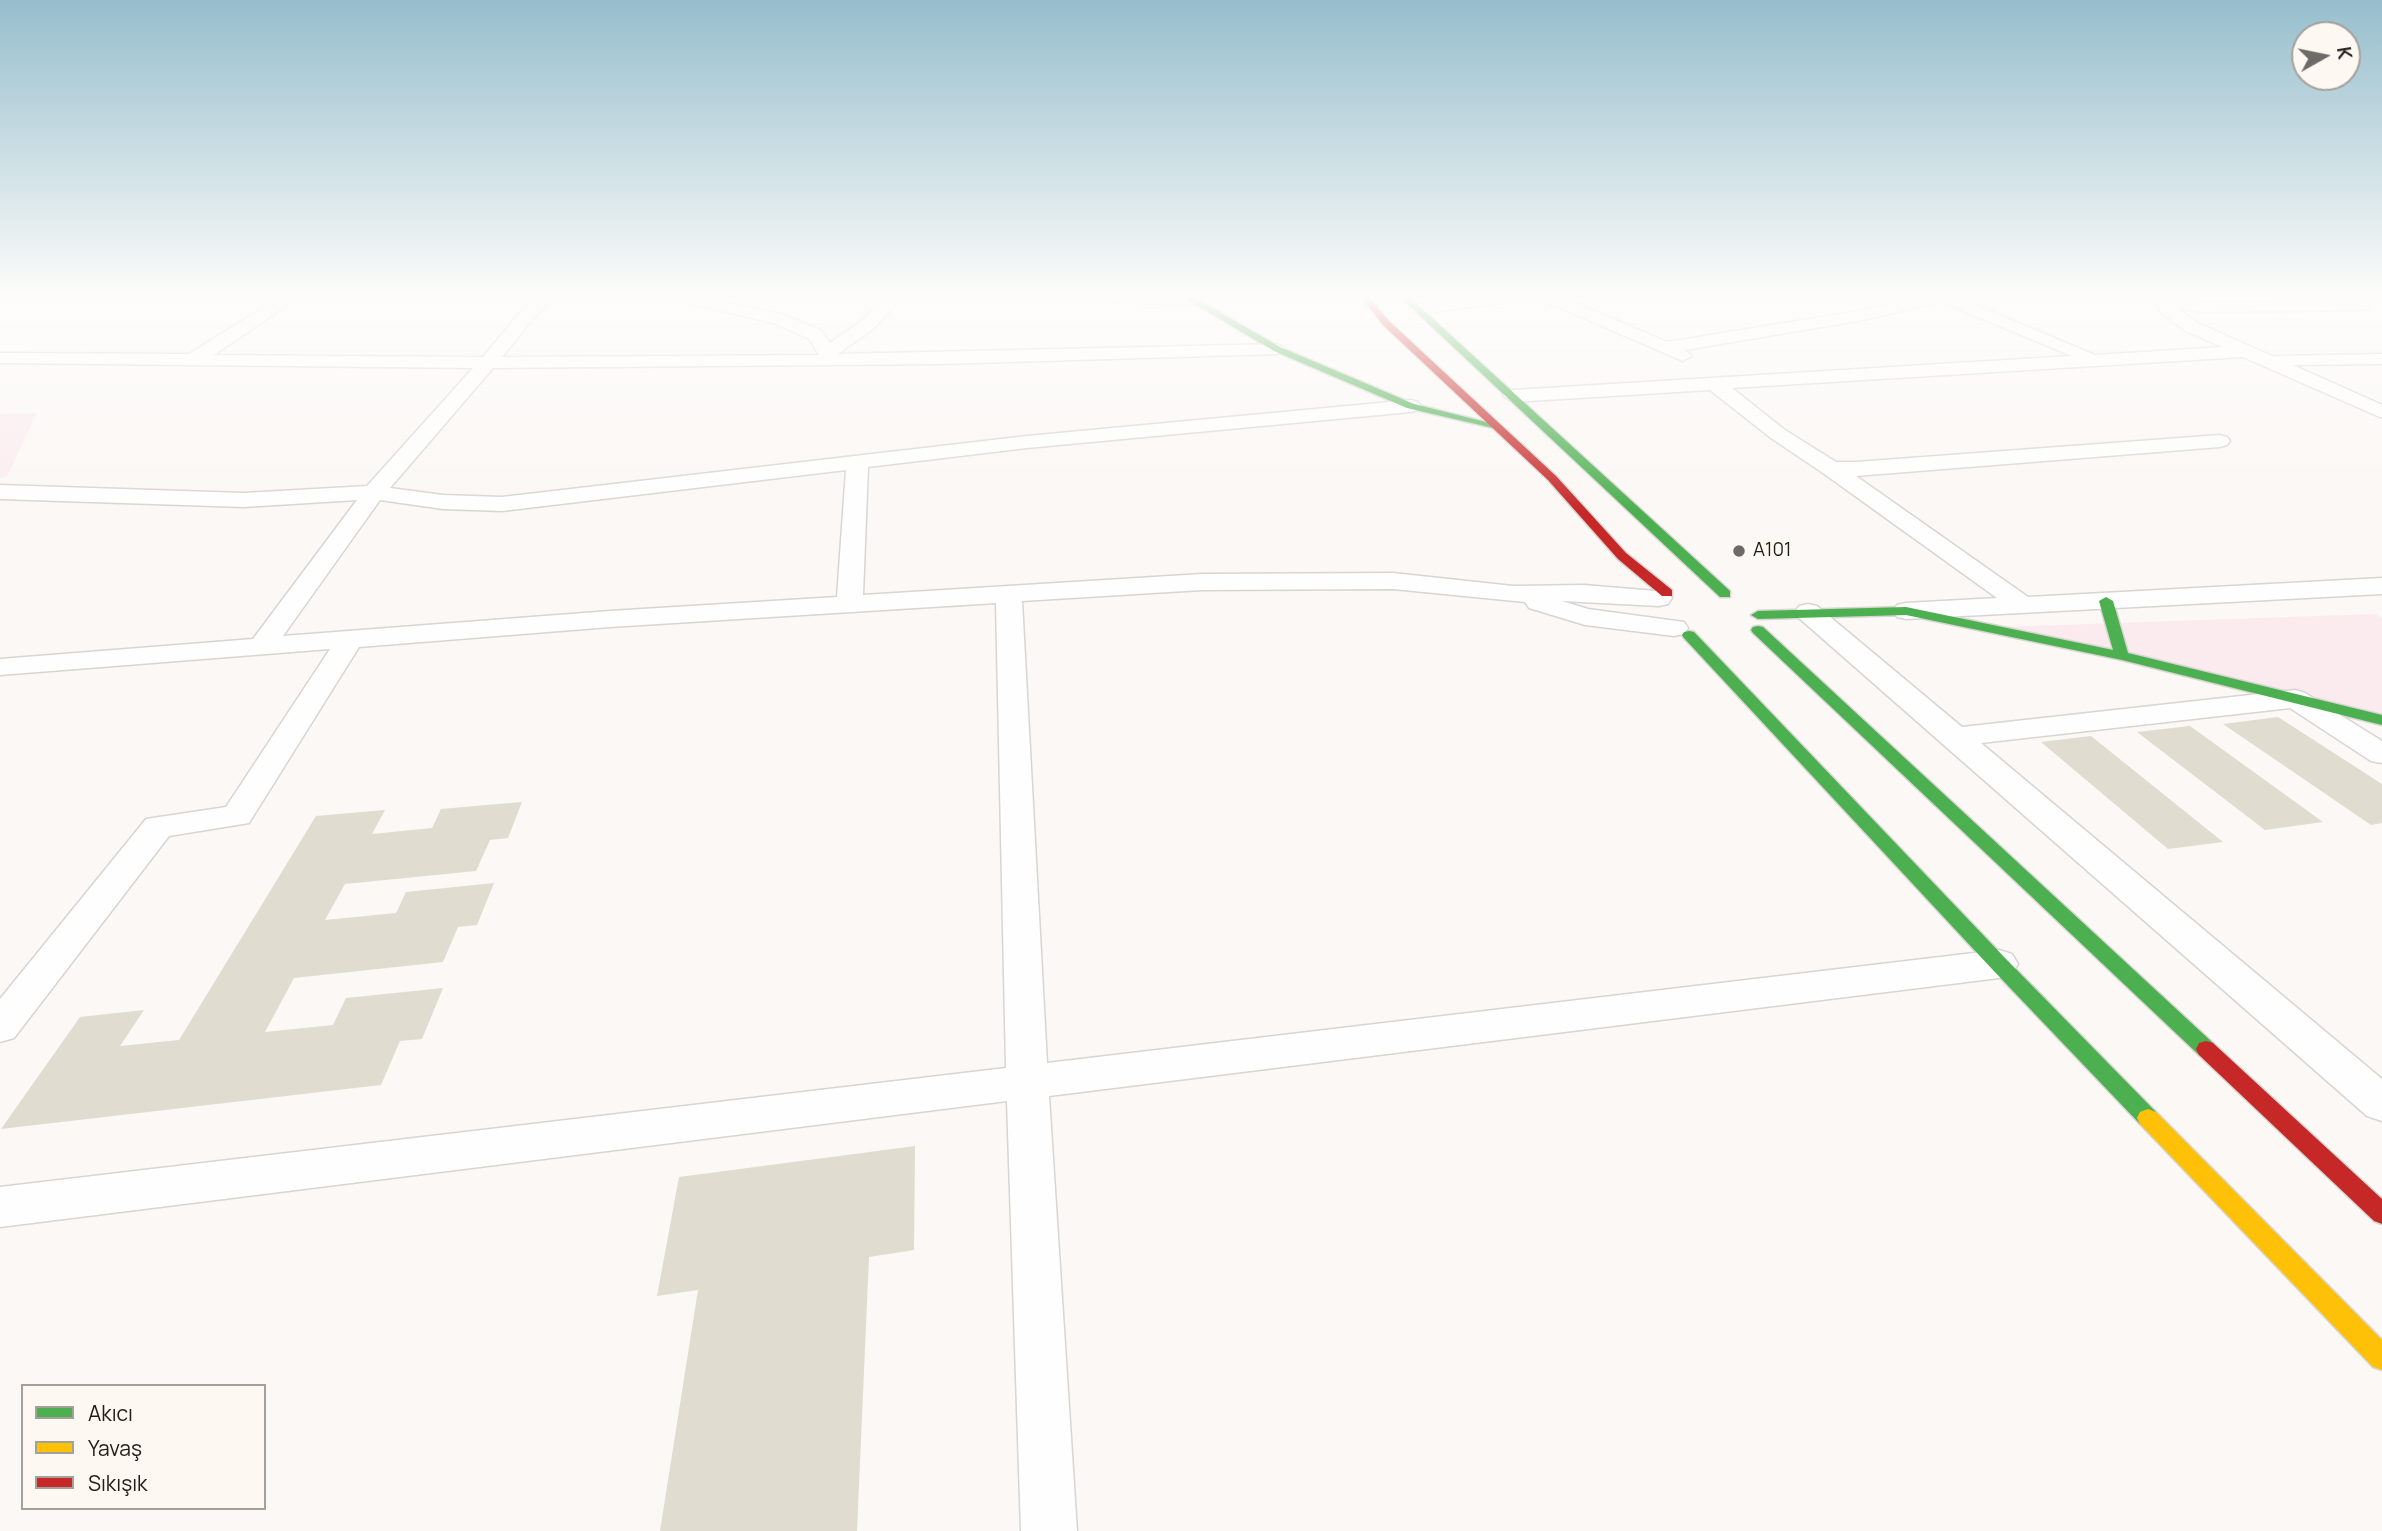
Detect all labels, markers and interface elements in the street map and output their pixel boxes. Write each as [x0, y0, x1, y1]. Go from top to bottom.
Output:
north arrow [2291, 21, 2361, 91]
text: K [2331, 45, 2359, 61]
place label: A101 [1753, 540, 1791, 562]
marker: A101 [1731, 543, 1747, 559]
legend [21, 1384, 266, 1510]
text: Akıcı [88, 1399, 133, 1427]
text: Yavaş [88, 1434, 142, 1462]
text: Sıkışık [88, 1469, 148, 1497]

